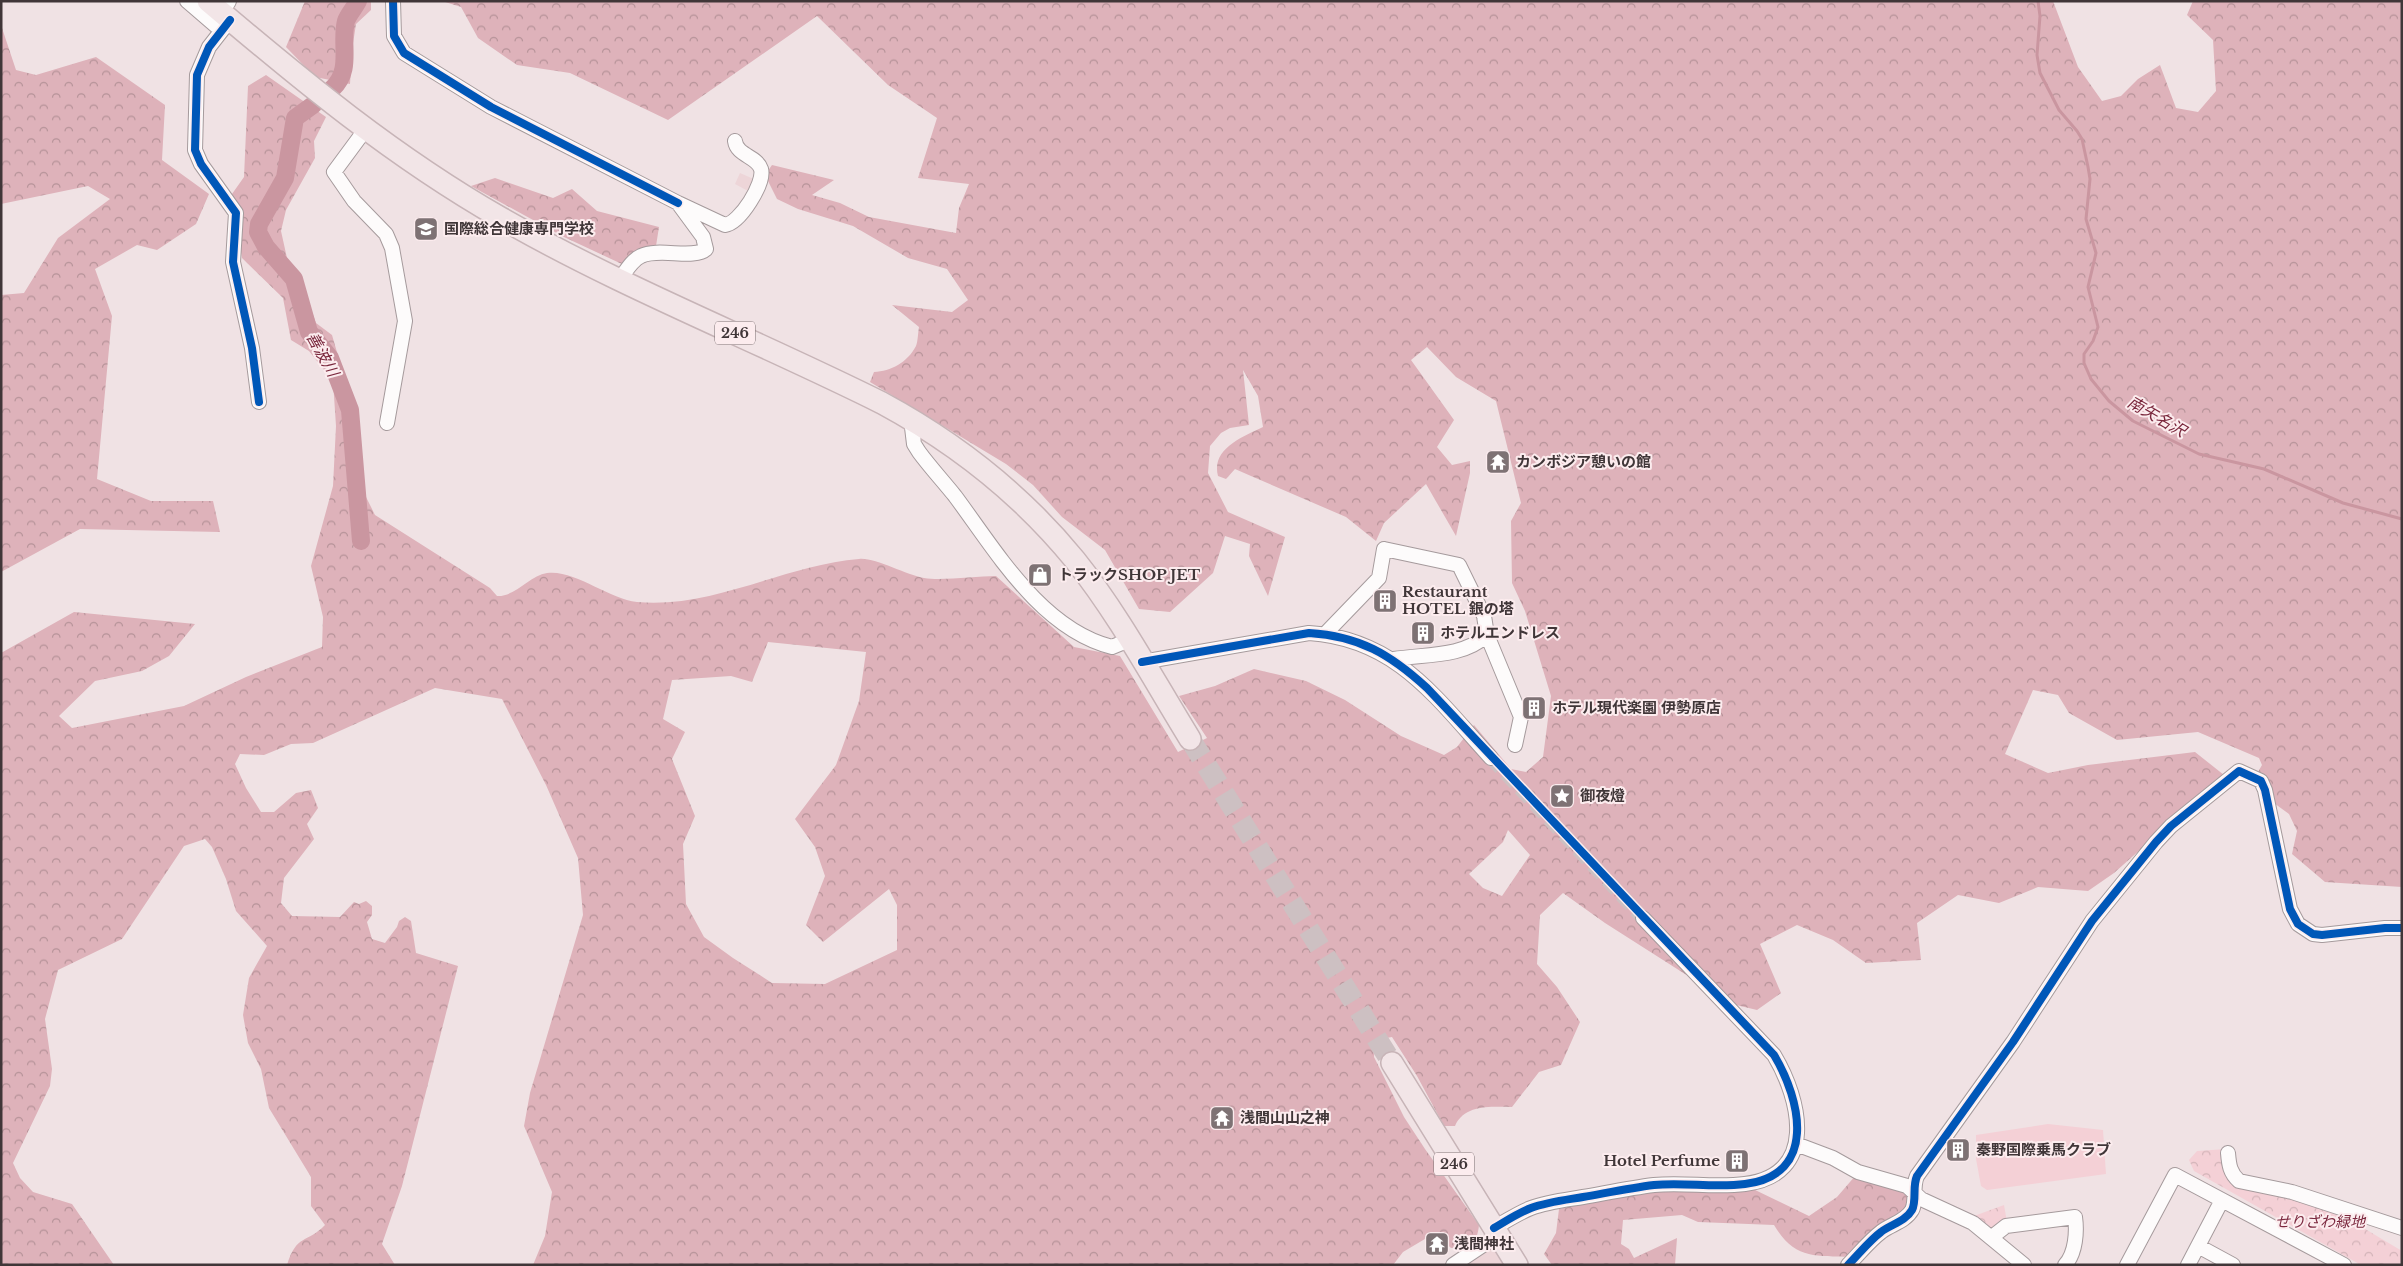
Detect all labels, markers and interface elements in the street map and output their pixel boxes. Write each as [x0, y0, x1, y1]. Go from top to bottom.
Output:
school or university icon: 国際総合健康専門学校 [413, 216, 439, 242]
place label: 国際総合健康専門学校 [444, 219, 594, 238]
road number: 246 [715, 322, 755, 344]
water label: 善波川 [303, 328, 344, 382]
water label: 南矢名沢 [2124, 391, 2191, 442]
temple icon: カンボジア憩いの館 [1485, 449, 1511, 475]
place label: カンボジア憩いの館 [1516, 452, 1651, 471]
shop icon: トラックSHOP JET [1027, 562, 1053, 588]
place label: トラックSHOP JET [1058, 565, 1201, 584]
place label: Restaurant HOTEL 銀の塔 [1402, 582, 1514, 618]
building icon: Restaurant HOTEL 銀の塔 [1372, 588, 1398, 614]
building icon: ホテルエンドレス [1410, 620, 1436, 646]
place label: ホテルエンドレス [1440, 623, 1560, 642]
building icon: ホテル現代楽園 伊勢原店 [1521, 695, 1547, 721]
place label: ホテル現代楽園 伊勢原店 [1552, 698, 1721, 717]
place icon: 御夜燈 [1549, 783, 1575, 809]
place label: 御夜燈 [1580, 786, 1625, 805]
temple icon: 浅間山山之神 [1209, 1105, 1235, 1131]
place label: 浅間山山之神 [1240, 1108, 1330, 1127]
building icon: 秦野国際乗馬クラブ [1945, 1137, 1971, 1163]
place label: 秦野国際乗馬クラブ [1976, 1140, 2111, 1159]
building icon: Hotel Perfume [1724, 1148, 1750, 1174]
place label: Hotel Perfume [1603, 1151, 1720, 1170]
road number: 246 [1434, 1152, 1474, 1176]
park label: せりざわ緑地 [2275, 1212, 2367, 1231]
temple icon: 浅間神社 [1424, 1231, 1450, 1257]
place label: 浅間神社 [1454, 1234, 1514, 1253]

